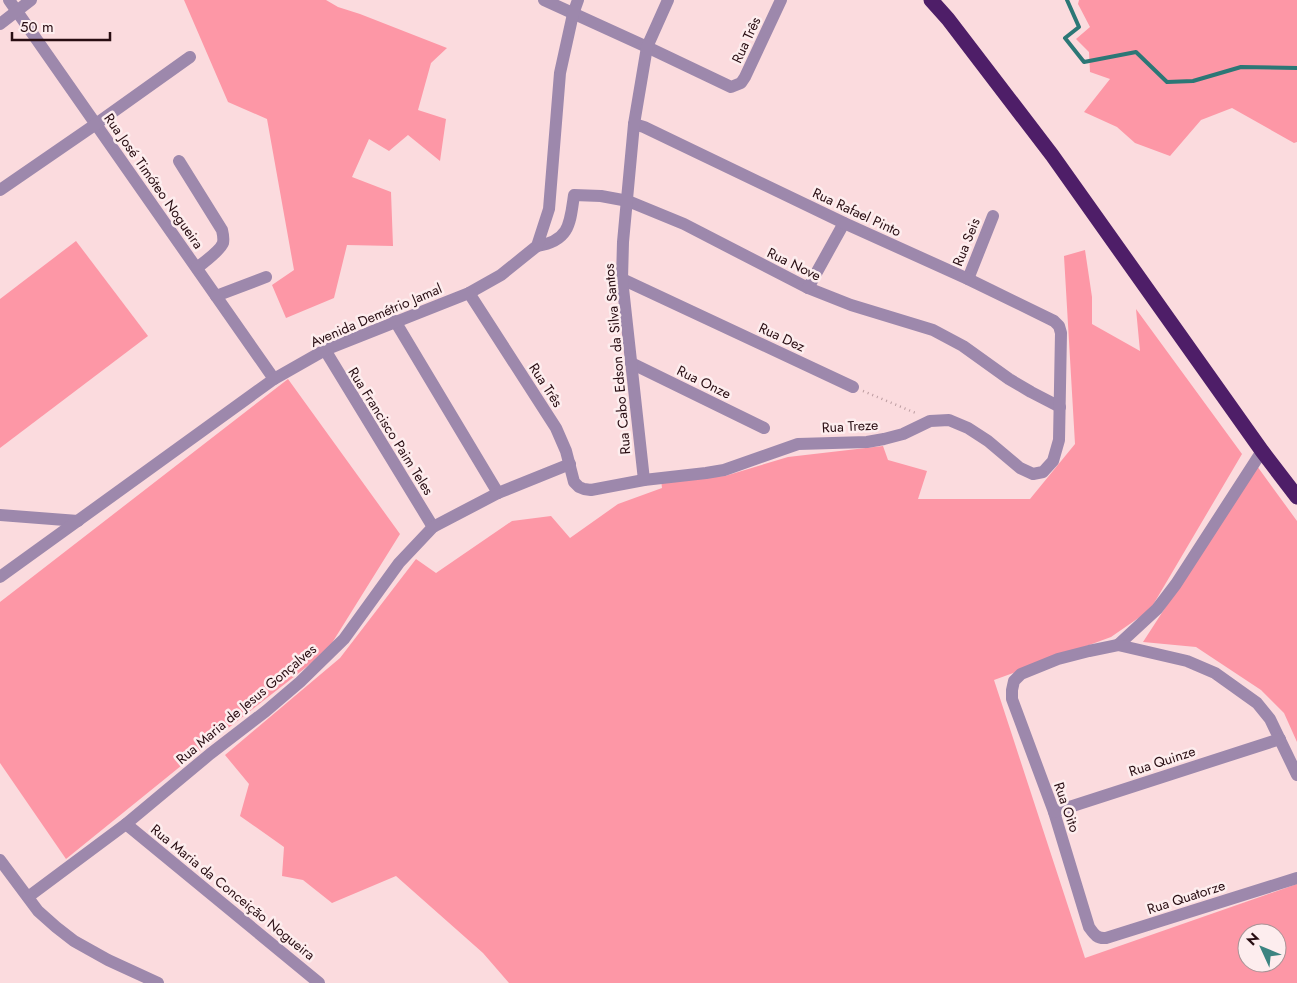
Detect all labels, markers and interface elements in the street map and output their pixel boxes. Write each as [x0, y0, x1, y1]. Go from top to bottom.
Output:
scale bar [12, 10, 110, 42]
street label: Rua Três [727, 13, 766, 66]
text: 50 m [20, 16, 54, 38]
street label: Rua José Timóteo Nogueira [99, 109, 209, 253]
street label: Rua Rafael Pinto [809, 183, 905, 241]
street label: Rua Seis [947, 215, 985, 269]
street label: Rua Nove [764, 242, 824, 286]
street label: Rua Cabo Edson da Silva Santos [599, 262, 635, 455]
street label: Avenida Demétrio Jamal [307, 278, 445, 352]
street label: Rua Dez [756, 318, 809, 357]
street label: Rua Três [524, 359, 568, 411]
street label: Rua Onze [674, 360, 734, 404]
street label: Rua Francisco Paim Teles [343, 363, 439, 499]
street label: Rua Treze [821, 415, 879, 437]
street label: Rua Maria de Jesus Gonçalves [172, 639, 321, 769]
street label: Rua Quinze [1126, 741, 1198, 781]
street label: Rua Oito [1049, 779, 1085, 835]
street label: Rua Maria da Conceição Nogueira [147, 819, 319, 965]
street label: Rua Quatorze [1144, 875, 1228, 919]
north arrow [1237, 923, 1287, 973]
text: N [1242, 928, 1264, 950]

